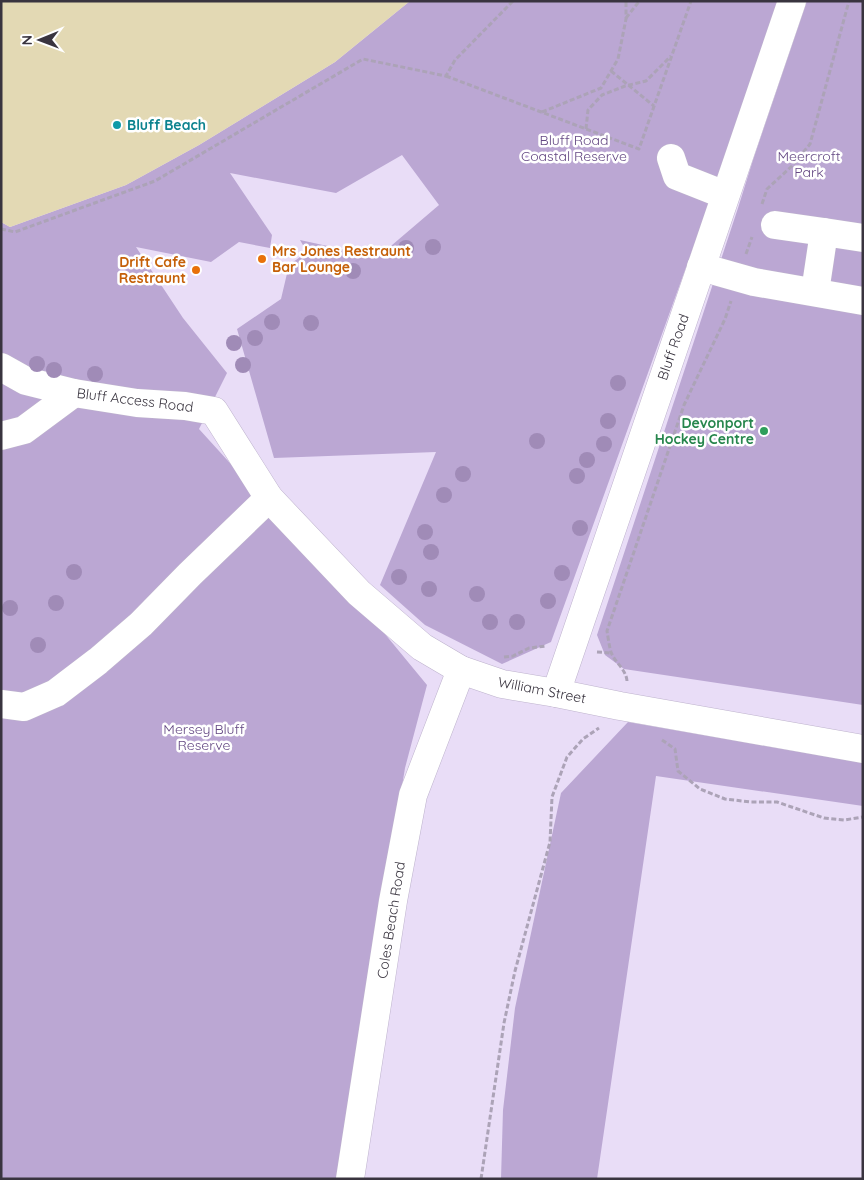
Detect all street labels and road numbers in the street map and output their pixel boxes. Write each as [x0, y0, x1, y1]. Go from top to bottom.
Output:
street label: Bluff Road [653, 312, 693, 382]
street label: Bluff Access Road [76, 384, 194, 416]
street label: William Street [496, 673, 588, 707]
street label: Coles Beach Road [373, 860, 409, 980]

